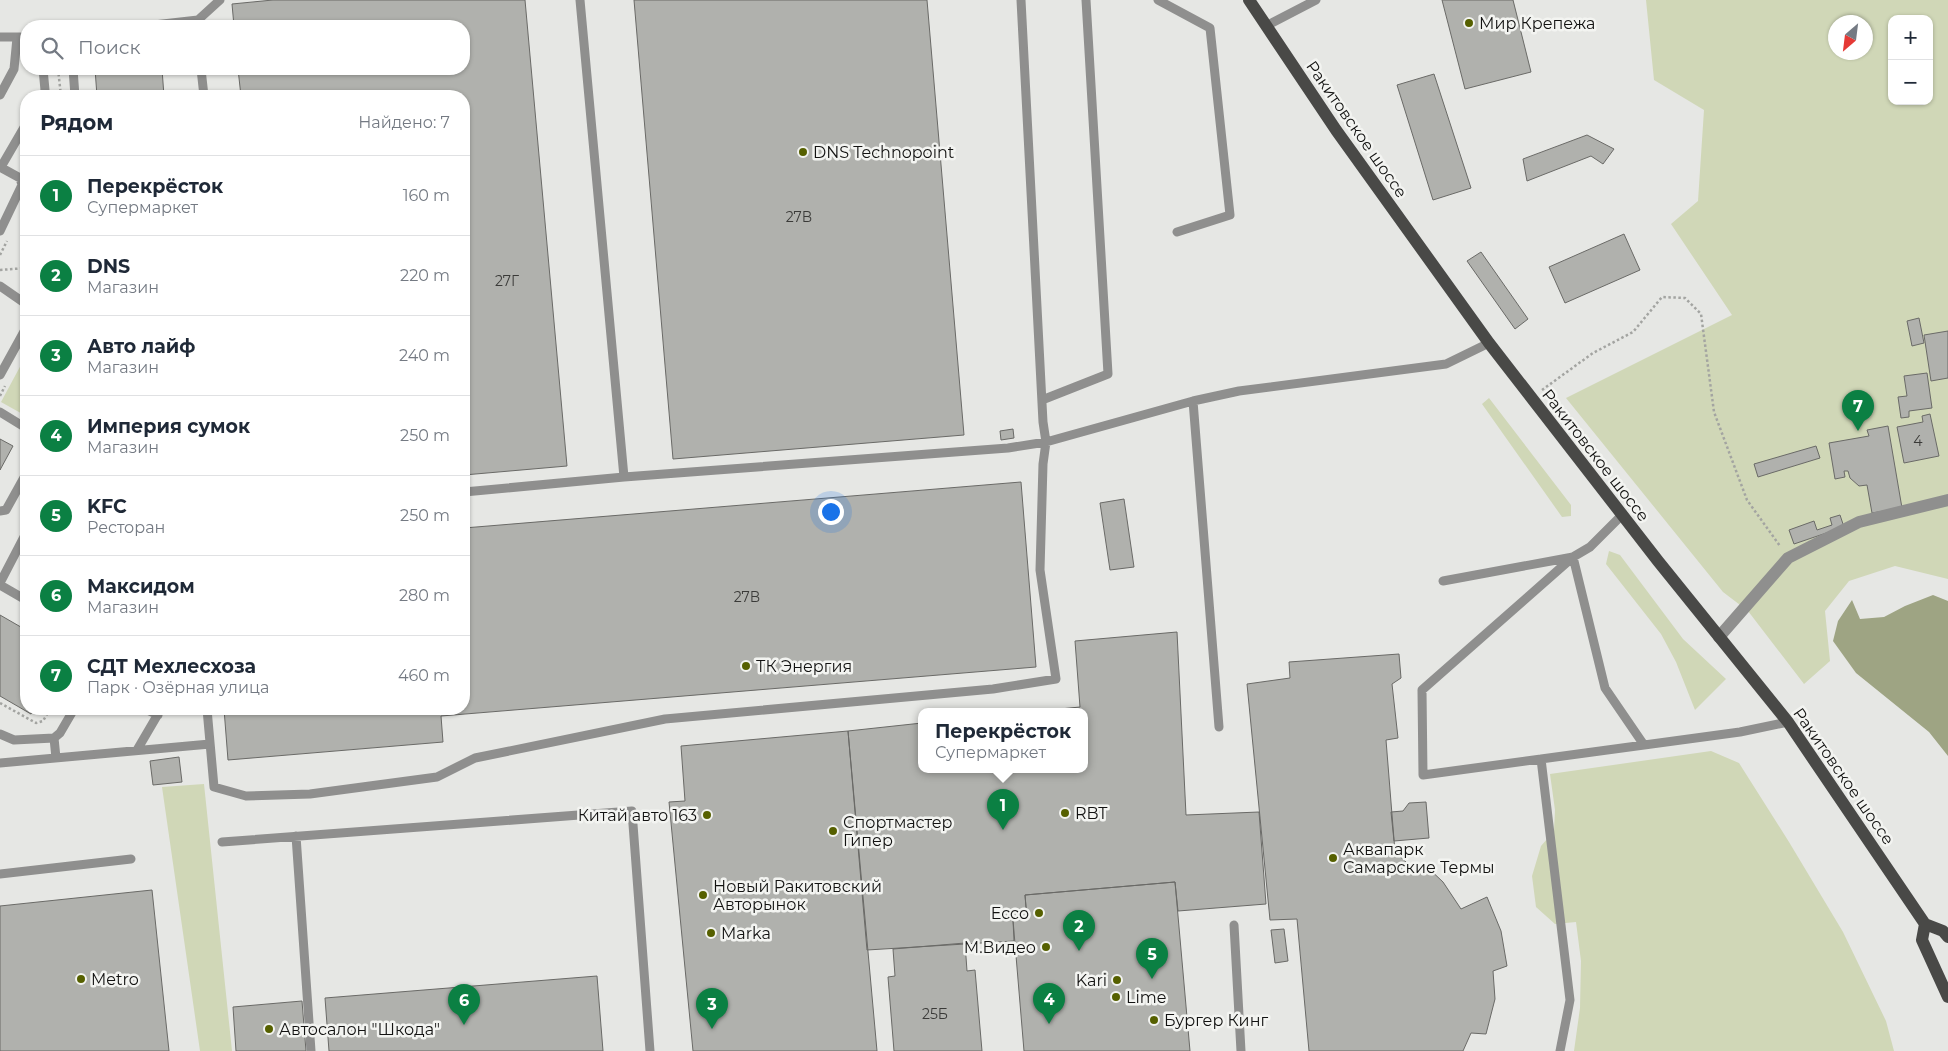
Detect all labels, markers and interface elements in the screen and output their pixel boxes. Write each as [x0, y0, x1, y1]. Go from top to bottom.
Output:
place label: Мир Крепежа [1479, 14, 1595, 33]
north arrow [1828, 15, 1873, 60]
map controls [1888, 15, 1933, 105]
button: + [1888, 15, 1933, 60]
marker: Мир Крепежа [1463, 17, 1475, 29]
search box [20, 20, 470, 75]
icon: search [38, 34, 66, 62]
text: Поиск [78, 36, 141, 59]
street label: Ракитовское шоссе [1302, 57, 1411, 201]
button: − [1888, 60, 1933, 105]
text: Рядом [40, 110, 113, 135]
text: Найдено: 7 [358, 113, 450, 132]
place label: DNS Technopoint [813, 143, 955, 162]
marker: DNS Technopoint [797, 146, 809, 158]
text: Перекрёсток [87, 175, 223, 198]
text: 1 [53, 186, 59, 205]
text: 160 m [403, 186, 450, 205]
text: Супермаркет [87, 198, 198, 217]
house number: 27В [786, 208, 812, 226]
text: DNS [87, 255, 130, 278]
text: 2 [51, 266, 61, 285]
text: 220 m [400, 266, 450, 285]
house number: 27Г [495, 272, 519, 290]
text: Магазин [87, 278, 159, 297]
text: Авто лайф [87, 335, 195, 358]
text: 3 [51, 346, 61, 365]
text: 240 m [399, 346, 450, 365]
text: Магазин [87, 358, 159, 377]
street label: Ракитовское шоссе [1538, 385, 1653, 525]
pin: 7 [1842, 390, 1874, 431]
text: Империя сумок [87, 415, 250, 438]
text: 4 [50, 426, 62, 445]
text: 250 m [400, 426, 450, 445]
house number: 4 [1913, 432, 1923, 450]
text: Магазин [87, 438, 159, 457]
text: KFC [87, 495, 127, 518]
your location [818, 499, 844, 525]
text: 5 [51, 506, 61, 525]
text: 250 m [400, 506, 450, 525]
text: Ресторан [87, 518, 165, 537]
text: Максидом [87, 575, 195, 598]
text: 6 [51, 586, 61, 605]
text: 280 m [399, 586, 450, 605]
house number: 27В [734, 588, 760, 606]
text: Магазин [87, 598, 159, 617]
text: СДТ Мехлесхоза [87, 655, 256, 678]
place label: ТК Энергия [756, 657, 852, 676]
marker: ТК Энергия [740, 660, 752, 672]
text: 7 [51, 666, 61, 685]
text: 460 m [398, 666, 450, 685]
text: Парк · Озёрная улица [87, 678, 269, 697]
street label: Ракитовское шоссе [1789, 704, 1898, 848]
popup [918, 708, 1088, 773]
text: Перекрёсток [935, 720, 1071, 743]
text: Супермаркет [935, 743, 1046, 762]
pin: 1 [987, 789, 1019, 830]
place label: RBT [1075, 804, 1108, 823]
place label: Китай авто 163 [578, 806, 697, 825]
marker: RBT [1059, 807, 1071, 819]
marker: Китай авто 163 [701, 809, 713, 821]
place label: Спортмастер Гипер [843, 813, 953, 850]
marker: Спортмастер Гипер [827, 825, 839, 837]
place label: Аквапарк Самарские Термы [1343, 840, 1495, 877]
marker: Аквапарк Самарские Термы [1327, 852, 1339, 864]
place label: Новый Ракитовский Авторынок [713, 877, 882, 914]
marker: Новый Ракитовский Авторынок [697, 889, 709, 901]
place label: Ecco [991, 904, 1029, 923]
marker: Ecco [1033, 907, 1045, 919]
pin: 2 [1063, 910, 1095, 951]
place label: Marka [721, 924, 771, 943]
marker: Marka [705, 927, 717, 939]
place label: М.Видео [964, 938, 1036, 957]
pin: 5 [1136, 938, 1168, 979]
marker: М.Видео [1040, 941, 1052, 953]
place label: Metro [91, 970, 139, 989]
place label: Kari [1076, 971, 1107, 990]
marker: Metro [75, 973, 87, 985]
marker: Kari [1111, 974, 1123, 986]
pin: 4 [1033, 983, 1065, 1024]
pin: 6 [448, 984, 480, 1025]
pin: 3 [696, 988, 728, 1029]
place label: Lime [1126, 988, 1166, 1007]
marker: Lime [1110, 991, 1122, 1003]
house number: 25Б [922, 1005, 948, 1023]
place label: Бургер Кинг [1164, 1011, 1268, 1030]
marker: Бургер Кинг [1148, 1014, 1160, 1026]
place label: Автосалон "Шкода" [279, 1020, 440, 1039]
marker: Автосалон "Шкода" [263, 1023, 275, 1035]

